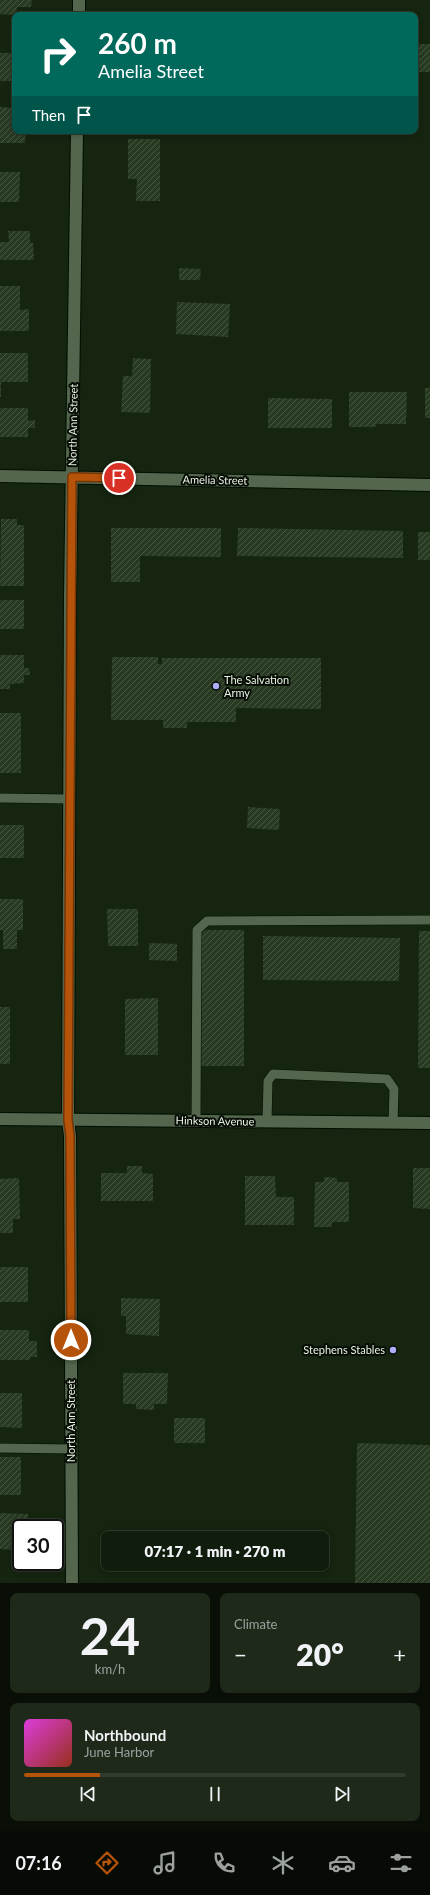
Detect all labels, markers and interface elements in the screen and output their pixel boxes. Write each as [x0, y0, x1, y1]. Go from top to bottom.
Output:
text: 260 m [98, 26, 177, 60]
icon: right [32, 28, 84, 80]
text: Amelia Street [98, 60, 204, 82]
icon: arrive [73, 104, 95, 126]
text: Then [32, 106, 65, 124]
street label: North Ann Street [65, 384, 80, 466]
pin [102, 461, 136, 495]
icon: arrive [108, 467, 130, 489]
street label: Amelia Street [183, 472, 248, 487]
place label: The Salvation Army [224, 673, 289, 699]
marker: The Salvation Army [211, 681, 221, 691]
street label: Hinkson Avenue [176, 1113, 255, 1128]
position arrow [50, 1319, 92, 1361]
place label: Stephens Stables [303, 1343, 385, 1356]
marker: Stephens Stables [388, 1345, 398, 1355]
street label: North Ann Street [64, 1380, 77, 1462]
speed limit sign: 30 [12, 1519, 64, 1571]
text: 07:17 · 1 min · 270 m [144, 1542, 286, 1560]
text: 24 [80, 1604, 140, 1666]
text: Climate [234, 1616, 277, 1632]
text: 20° [296, 1636, 344, 1672]
text: − [234, 1641, 247, 1668]
text: + [393, 1641, 406, 1668]
text: km/h [95, 1661, 125, 1677]
text: Northbound [84, 1726, 166, 1744]
text: June Harbor [84, 1744, 154, 1760]
icon: previous [77, 1783, 99, 1805]
icon: pause [204, 1783, 226, 1805]
icon: next [331, 1783, 353, 1805]
icon: directions [93, 1849, 121, 1877]
icon: music [151, 1849, 179, 1877]
icon: phone [210, 1849, 238, 1877]
icon: climate [269, 1849, 297, 1877]
icon: car [328, 1849, 356, 1877]
icon: filters [387, 1849, 415, 1877]
text: 07:16 [15, 1852, 62, 1874]

